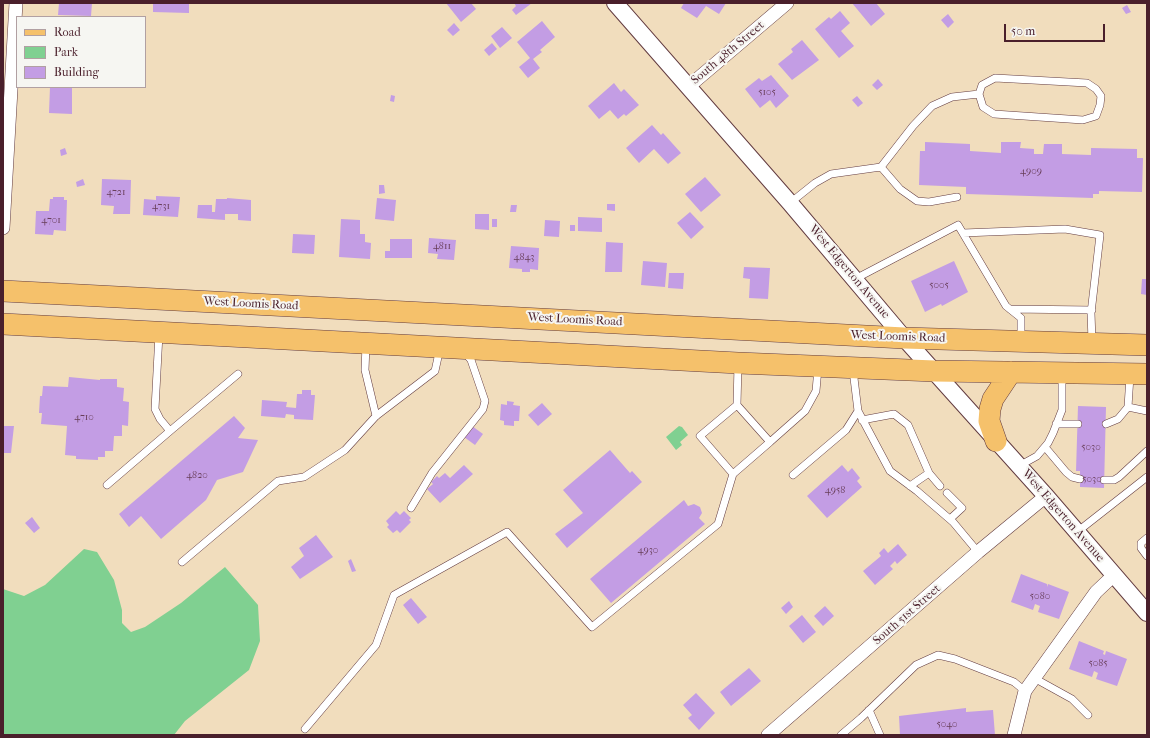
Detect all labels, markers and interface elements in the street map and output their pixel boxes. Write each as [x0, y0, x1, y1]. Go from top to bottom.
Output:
legend [16, 16, 146, 88]
scale bar [1006, 16, 1107, 42]
street label: South 48th Street [689, 18, 767, 88]
text: 50 m [1011, 24, 1035, 38]
text: Road [54, 25, 81, 39]
text: Park [54, 45, 78, 59]
text: Building [54, 65, 99, 79]
house number: 5105 [758, 87, 776, 99]
house number: 4909 [1020, 166, 1042, 178]
house number: 4721 [106, 187, 126, 199]
house number: 4731 [152, 201, 170, 213]
house number: 4701 [41, 215, 61, 227]
street label: West Edgerton Avenue [806, 222, 892, 322]
house number: 4811 [433, 241, 451, 253]
house number: 4843 [514, 252, 534, 264]
house number: 5005 [929, 280, 949, 292]
street label: West Loomis Road [203, 294, 299, 314]
street label: West Loomis Road [527, 310, 623, 330]
street label: West Loomis Road [850, 328, 946, 346]
house number: 4710 [74, 412, 94, 424]
house number: 5030 [1081, 442, 1101, 454]
street label: West Edgerton Avenue [1019, 467, 1107, 565]
house number: 4820 [186, 470, 208, 482]
house number: 5030 [1082, 474, 1102, 486]
house number: 4958 [825, 485, 845, 497]
house number: 4930 [638, 545, 658, 557]
street label: South 51st Street [870, 582, 944, 648]
house number: 5080 [1030, 591, 1050, 603]
house number: 5085 [1088, 658, 1108, 670]
house number: 5040 [936, 719, 958, 731]

